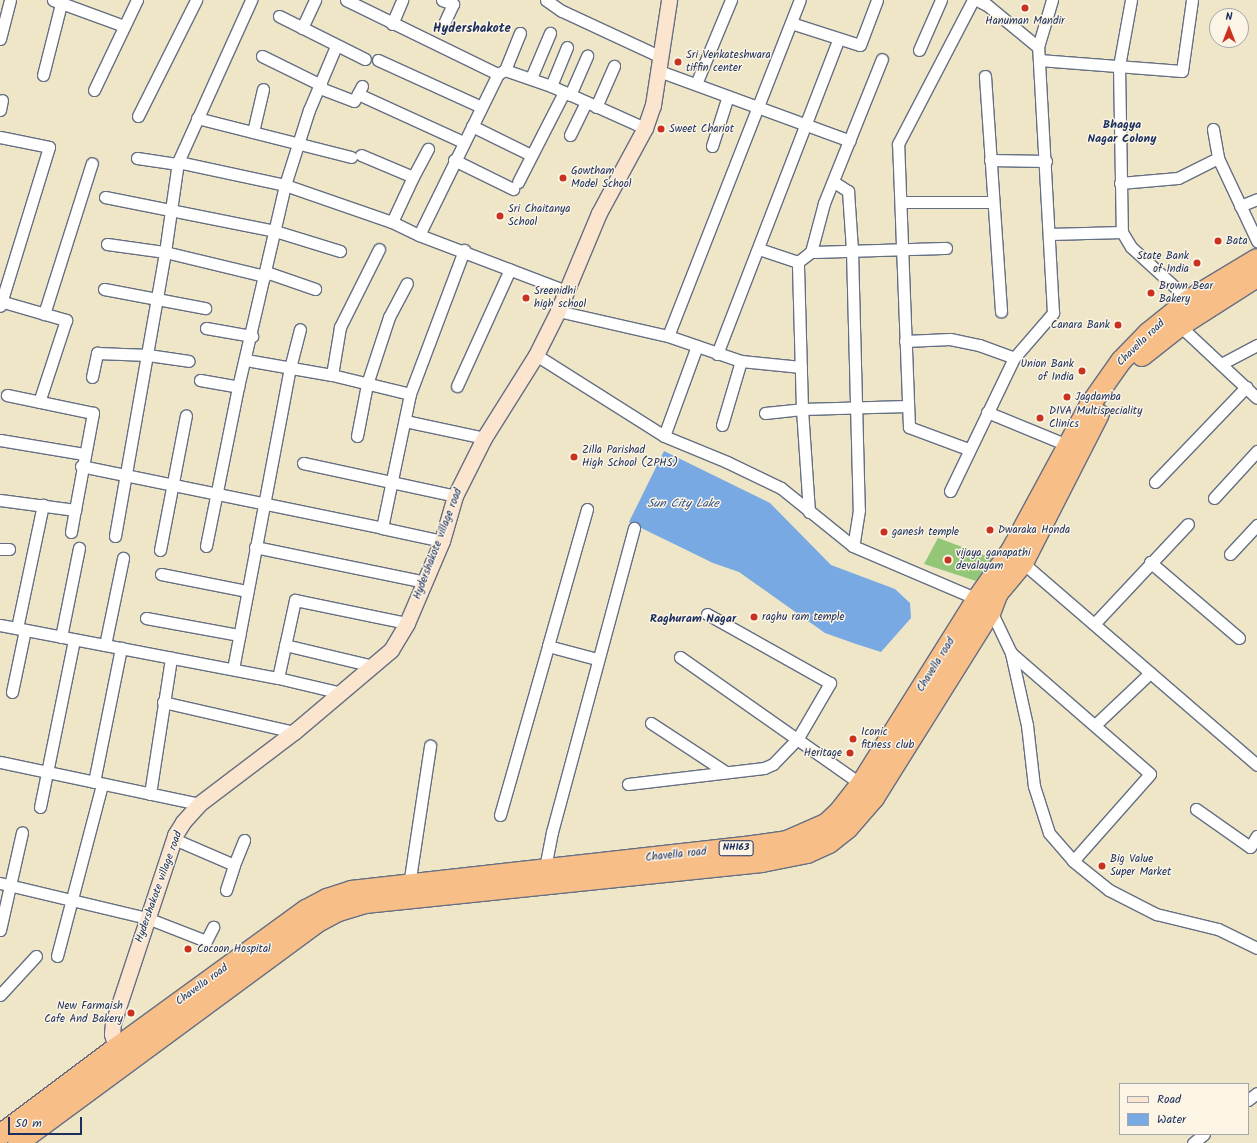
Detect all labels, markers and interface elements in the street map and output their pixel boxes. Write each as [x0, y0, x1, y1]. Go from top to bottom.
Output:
marker: Hanuman Mandir [1020, 3, 1030, 13]
north arrow [1209, 8, 1249, 48]
text: N [1226, 8, 1232, 26]
place label: Hanuman Mandir [985, 14, 1065, 28]
district label: Hydershakote [433, 21, 511, 37]
place label: Sri Venkateshwara tiffin center [686, 49, 771, 75]
marker: Sri Venkateshwara tiffin center [673, 57, 683, 67]
district label: Bhagya Nagar Colony [1088, 118, 1156, 146]
place label: Sweet Chariot [669, 122, 734, 136]
marker: Sweet Chariot [656, 124, 666, 134]
place label: Gowtham Model School [571, 165, 631, 191]
marker: Gowtham Model School [558, 173, 568, 183]
place label: Sri Chaitanya School [508, 203, 570, 229]
marker: Sri Chaitanya School [495, 211, 505, 221]
place label: Bata [1226, 234, 1248, 248]
marker: Bata [1213, 236, 1223, 246]
place label: State Bank of India [1137, 250, 1189, 276]
marker: State Bank of India [1192, 258, 1202, 268]
place label: Brown Bear Bakery [1159, 280, 1213, 306]
place label: Sreenidhi high school [534, 285, 586, 311]
marker: Brown Bear Bakery [1146, 288, 1156, 298]
marker: Sreenidhi high school [521, 293, 531, 303]
street label: Chavella road [1114, 317, 1168, 369]
place label: Canara Bank [1051, 318, 1110, 332]
marker: Canara Bank [1113, 320, 1123, 330]
place label: Union Bank of India [1020, 358, 1074, 384]
marker: Union Bank of India [1077, 366, 1087, 376]
place label: Jagdamba [1075, 390, 1121, 404]
marker: Jagdamba [1062, 392, 1072, 402]
place label: DIVA Multispeciality Clinics [1049, 405, 1142, 431]
marker: DIVA Multispeciality Clinics [1034, 412, 1046, 424]
place label: Zilla Parishad High School (ZPHS) [582, 444, 678, 470]
marker: Zilla Parishad High School (ZPHS) [569, 452, 579, 462]
street label: Hydershakote village road [411, 487, 465, 601]
water label: Sun City Lake [647, 497, 719, 511]
place label: Dwaraka Honda [998, 523, 1070, 537]
place label: ganesh temple [892, 525, 959, 539]
marker: Dwaraka Honda [985, 525, 995, 535]
marker: ganesh temple [879, 527, 889, 537]
place label: vijaya ganapathi devalayam [956, 547, 1031, 573]
marker: vijaya ganapathi devalayam [943, 555, 953, 565]
place label: raghu ram temple [762, 610, 844, 624]
district label: Raghuram Nagar [650, 612, 736, 626]
marker: raghu ram temple [749, 612, 759, 622]
street label: Chavella road [914, 635, 958, 695]
place label: Iconic fitness club [861, 726, 914, 752]
marker: Iconic fitness club [848, 734, 858, 744]
place label: Heritage [804, 746, 842, 760]
marker: Heritage [845, 748, 855, 758]
street label: Hydershakote village road [133, 829, 185, 945]
road number: NH163 [718, 840, 754, 856]
street label: Chavella road [645, 845, 707, 865]
place label: Big Value Super Market [1110, 853, 1171, 879]
marker: Big Value Super Market [1097, 861, 1107, 871]
place label: Cocoon Hospital [197, 942, 271, 956]
marker: Cocoon Hospital [182, 943, 194, 955]
street label: Chavella road [173, 962, 231, 1008]
place label: New Farmaish Cafe And Bakery [44, 1000, 123, 1026]
marker: New Farmaish Cafe And Bakery [126, 1008, 136, 1018]
legend [1119, 1083, 1249, 1135]
text: Road [1157, 1090, 1181, 1109]
scale bar [10, 1109, 84, 1135]
text: Water [1157, 1110, 1186, 1129]
text: 50 m [15, 1114, 42, 1133]

